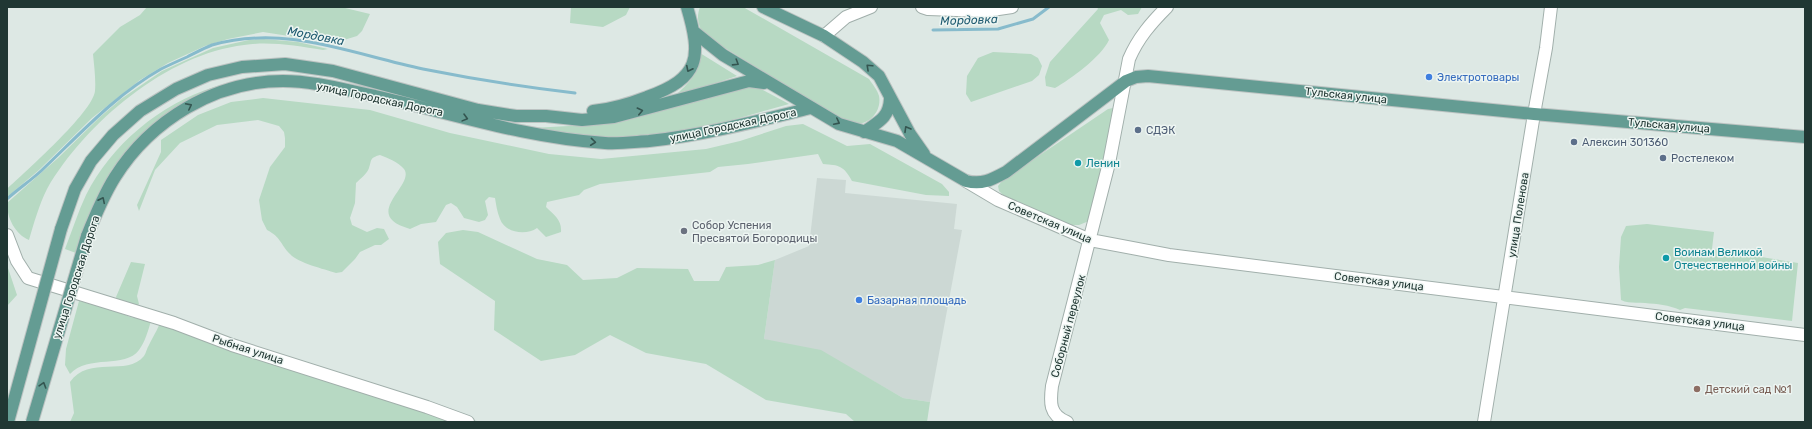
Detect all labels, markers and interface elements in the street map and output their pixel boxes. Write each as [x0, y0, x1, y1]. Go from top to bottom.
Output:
water label: Мордовка [940, 12, 998, 28]
water label: Мордовка [286, 24, 346, 48]
one-way arrow [732, 58, 739, 66]
one-way arrow [866, 64, 874, 72]
one-way arrow [687, 65, 694, 72]
place label: Электротовары [1437, 71, 1519, 84]
marker: Электротовары [1424, 72, 1434, 82]
street label: улица Городская Дорога [315, 80, 444, 119]
street label: Тульская улица [1304, 85, 1388, 106]
one-way arrow [185, 103, 193, 111]
street label: улица Городская Дорога [669, 106, 798, 145]
one-way arrow [636, 108, 643, 116]
one-way arrow [462, 113, 468, 121]
street label: Тульская улица [1627, 115, 1711, 136]
one-way arrow [832, 117, 840, 125]
place label: СДЭК [1146, 124, 1175, 137]
marker: СДЭК [1133, 125, 1143, 135]
one-way arrow [905, 126, 912, 133]
place label: Алексин 301360 [1582, 136, 1668, 149]
one-way arrow [590, 137, 596, 146]
marker: Алексин 301360 [1569, 137, 1579, 147]
place label: Ростелеком [1671, 152, 1734, 165]
marker: Ростелеком [1658, 153, 1668, 163]
place label: Ленин [1086, 157, 1120, 170]
marker: Ленин [1073, 158, 1083, 168]
street label: улица Поленова [1505, 171, 1532, 259]
one-way arrow [97, 197, 105, 204]
street label: Советская улица [1006, 199, 1094, 246]
street label: улица Городская Дорога [50, 214, 103, 341]
place label: Собор Успения Пресвятой Богородицы [692, 219, 817, 245]
marker: Собор Успения Пресвятой Богородицы [679, 226, 689, 236]
place label: Воинам Великой Отечественной войны [1674, 246, 1792, 272]
marker: Воинам Великой Отечественной войны [1661, 253, 1671, 263]
street label: Советская улица [1333, 270, 1424, 293]
street label: Соборный переулок [1048, 273, 1089, 379]
place label: Базарная площадь [867, 294, 967, 307]
marker: Базарная площадь [854, 295, 864, 305]
street label: Советская улица [1654, 310, 1745, 333]
street label: Рыбная улица [210, 332, 285, 367]
one-way arrow [38, 381, 47, 388]
place label: Детский сад №1 [1705, 383, 1792, 396]
marker: Детский сад №1 [1692, 384, 1702, 394]

